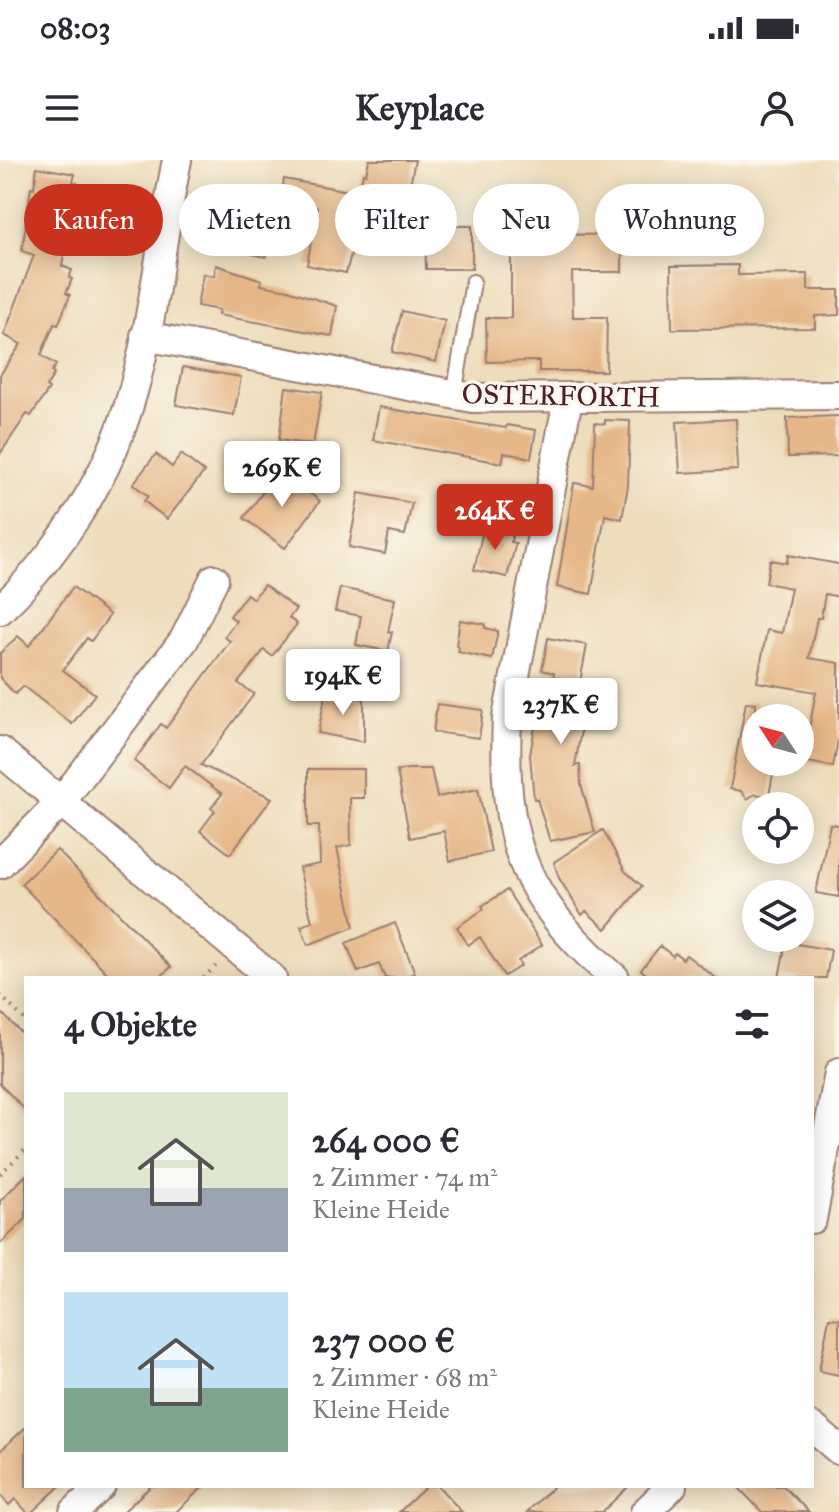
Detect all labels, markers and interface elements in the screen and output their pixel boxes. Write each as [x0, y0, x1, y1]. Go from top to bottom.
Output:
text: 08:03 [40, 10, 110, 46]
icon: menu [40, 86, 84, 130]
text: Keyplace [355, 86, 484, 130]
icon: person [755, 86, 799, 130]
chip: Kaufen [24, 184, 163, 256]
chip: Mieten [179, 184, 319, 256]
chip: Filter [335, 184, 457, 256]
chip: Neu [473, 184, 579, 256]
chip: Wohnung [595, 184, 764, 256]
street label: OSTERFORTH [461, 376, 661, 415]
pin: 269K € [217, 441, 347, 509]
text: 269K € [242, 451, 322, 483]
pin: 264K € [430, 484, 560, 552]
text: 264K € [455, 494, 535, 526]
pin: 194K € [278, 649, 408, 717]
text: 194K € [304, 659, 382, 691]
pin: 237K € [496, 678, 626, 746]
text: 237K € [523, 688, 599, 720]
north arrow [742, 704, 814, 776]
map controls [742, 704, 814, 952]
button: locate [742, 792, 814, 864]
button: layers [742, 880, 814, 952]
icon: filters [730, 1002, 774, 1046]
text: 4 Objekte [64, 1004, 197, 1045]
text: 264 000 € [312, 1120, 460, 1161]
icon: home [128, 1124, 224, 1220]
text: 2 Zimmer · 74 m² [312, 1161, 498, 1193]
text: Kleine Heide [312, 1193, 450, 1225]
text: 237 000 € [312, 1320, 455, 1361]
icon: home [128, 1324, 224, 1420]
text: 2 Zimmer · 68 m² [312, 1361, 497, 1393]
text: Kleine Heide [312, 1393, 450, 1425]

